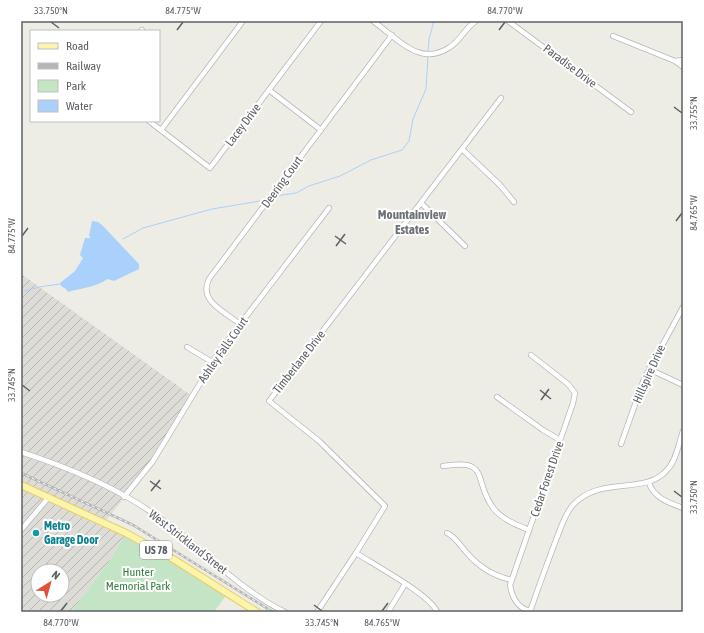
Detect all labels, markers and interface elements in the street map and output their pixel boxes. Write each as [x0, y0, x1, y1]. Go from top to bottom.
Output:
text: 33.750°N [34, 5, 68, 16]
text: 84.775°W [165, 5, 201, 16]
text: 84.770°W [487, 5, 523, 16]
legend [30, 30, 160, 122]
text: Road [66, 39, 89, 53]
street label: Paradise Drive [541, 41, 599, 91]
text: Railway [66, 59, 101, 73]
text: Park [66, 79, 87, 93]
text: 33.755°N [688, 96, 699, 130]
text: Water [66, 99, 93, 113]
street label: Lacey Drive [222, 101, 264, 149]
street label: Deering Court [259, 153, 306, 210]
text: 84.765°W [688, 195, 699, 231]
district label: Mountainview Estates [378, 207, 446, 237]
text: 84.775°W [6, 218, 17, 254]
street label: Ashley Falls Court [195, 314, 251, 386]
street label: Timberlane Drive [270, 328, 328, 396]
street label: Hillspire Drive [630, 343, 668, 405]
text: 33.745°N [6, 368, 17, 402]
street label: Cedar Forest Drive [528, 439, 566, 519]
text: 33.750°N [688, 480, 699, 514]
street label: West Strickland Street [146, 507, 231, 577]
place label: Metro Garage Door [44, 519, 99, 547]
marker: Metro Garage Door [31, 528, 41, 538]
road number: US 78 [140, 541, 172, 559]
north arrow [30, 563, 70, 603]
park label: Hunter Memorial Park [106, 565, 171, 593]
text: N [50, 568, 62, 582]
text: 84.770°W [43, 617, 79, 628]
text: 33.745°N [305, 617, 339, 628]
text: 84.765°W [364, 617, 400, 628]

